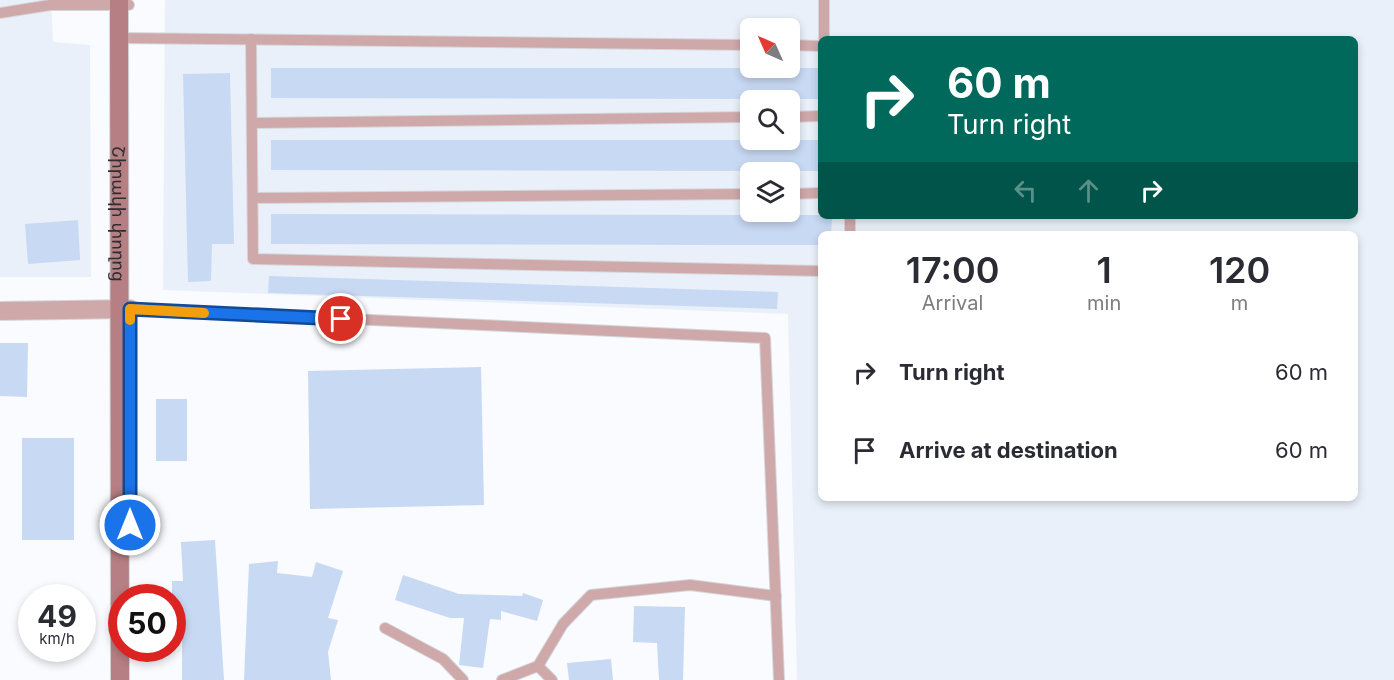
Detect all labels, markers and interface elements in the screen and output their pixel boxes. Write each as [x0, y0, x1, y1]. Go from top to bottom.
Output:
north arrow [740, 18, 800, 78]
map controls [740, 18, 800, 222]
text: 60 m [947, 57, 1051, 108]
icon: right [848, 60, 926, 138]
button: search [740, 90, 800, 150]
text: Turn right [947, 108, 1071, 141]
street label: Շիրակի փողոց [109, 146, 130, 282]
button: layers [740, 162, 800, 222]
icon: left [1009, 174, 1042, 207]
icon: ahead [1072, 174, 1105, 207]
icon: right [1135, 174, 1168, 207]
text: 17:00 [906, 248, 999, 292]
text: 1 [1097, 248, 1112, 292]
text: 120 [1209, 248, 1270, 292]
text: Arrival [922, 291, 983, 315]
text: min [1087, 291, 1121, 315]
text: m [1231, 291, 1248, 315]
pin [315, 293, 366, 344]
icon: arrive [324, 302, 357, 335]
icon: right [848, 356, 881, 389]
text: Turn right [899, 359, 1005, 385]
text: 60 m [1275, 359, 1328, 385]
icon: arrive [848, 434, 881, 467]
text: Arrive at destination [899, 437, 1118, 463]
text: 60 m [1275, 437, 1328, 463]
position arrow [98, 493, 162, 557]
speed limit sign: 50 [108, 584, 186, 662]
text: 49 [37, 598, 77, 634]
text: km/h [39, 629, 75, 648]

